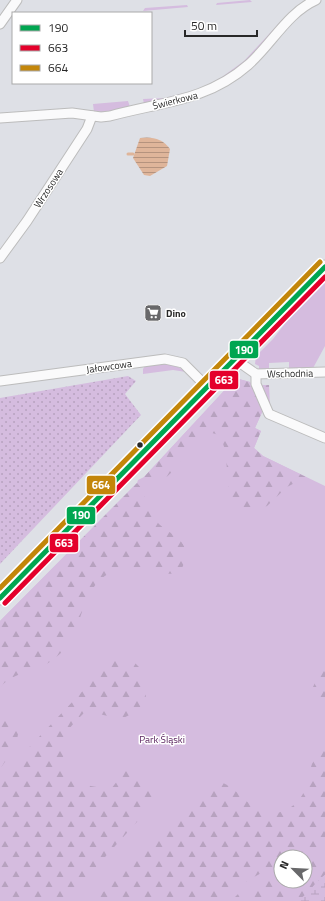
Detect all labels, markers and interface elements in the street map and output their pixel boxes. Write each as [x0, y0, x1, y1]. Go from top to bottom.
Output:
legend [12, 12, 152, 84]
scale bar [185, 12, 257, 38]
text: 50 m [191, 16, 217, 35]
text: 190 [48, 18, 68, 37]
text: 663 [48, 38, 68, 57]
text: 664 [48, 58, 68, 77]
street label: Świerkowa [151, 88, 199, 113]
street label: Wrzosowa [30, 166, 67, 211]
supermarket icon: Dino [143, 303, 163, 323]
place label: Dino [166, 306, 186, 321]
line badge: 190 [229, 340, 259, 359]
text: 190 [235, 342, 253, 358]
street label: Jałowcowa [85, 356, 133, 377]
street label: Wschodnia [267, 366, 313, 381]
line badge: 663 [209, 370, 239, 390]
text: 663 [215, 372, 233, 388]
unlabelled marker [135, 440, 145, 450]
line badge: 664 [86, 475, 116, 495]
text: 664 [92, 477, 110, 493]
line badge: 190 [66, 506, 96, 525]
text: 190 [72, 507, 90, 523]
line badge: 663 [49, 533, 79, 553]
text: 663 [55, 535, 73, 551]
park label: Park Śląski [139, 732, 185, 747]
north arrow [273, 849, 313, 889]
text: N [275, 858, 293, 872]

